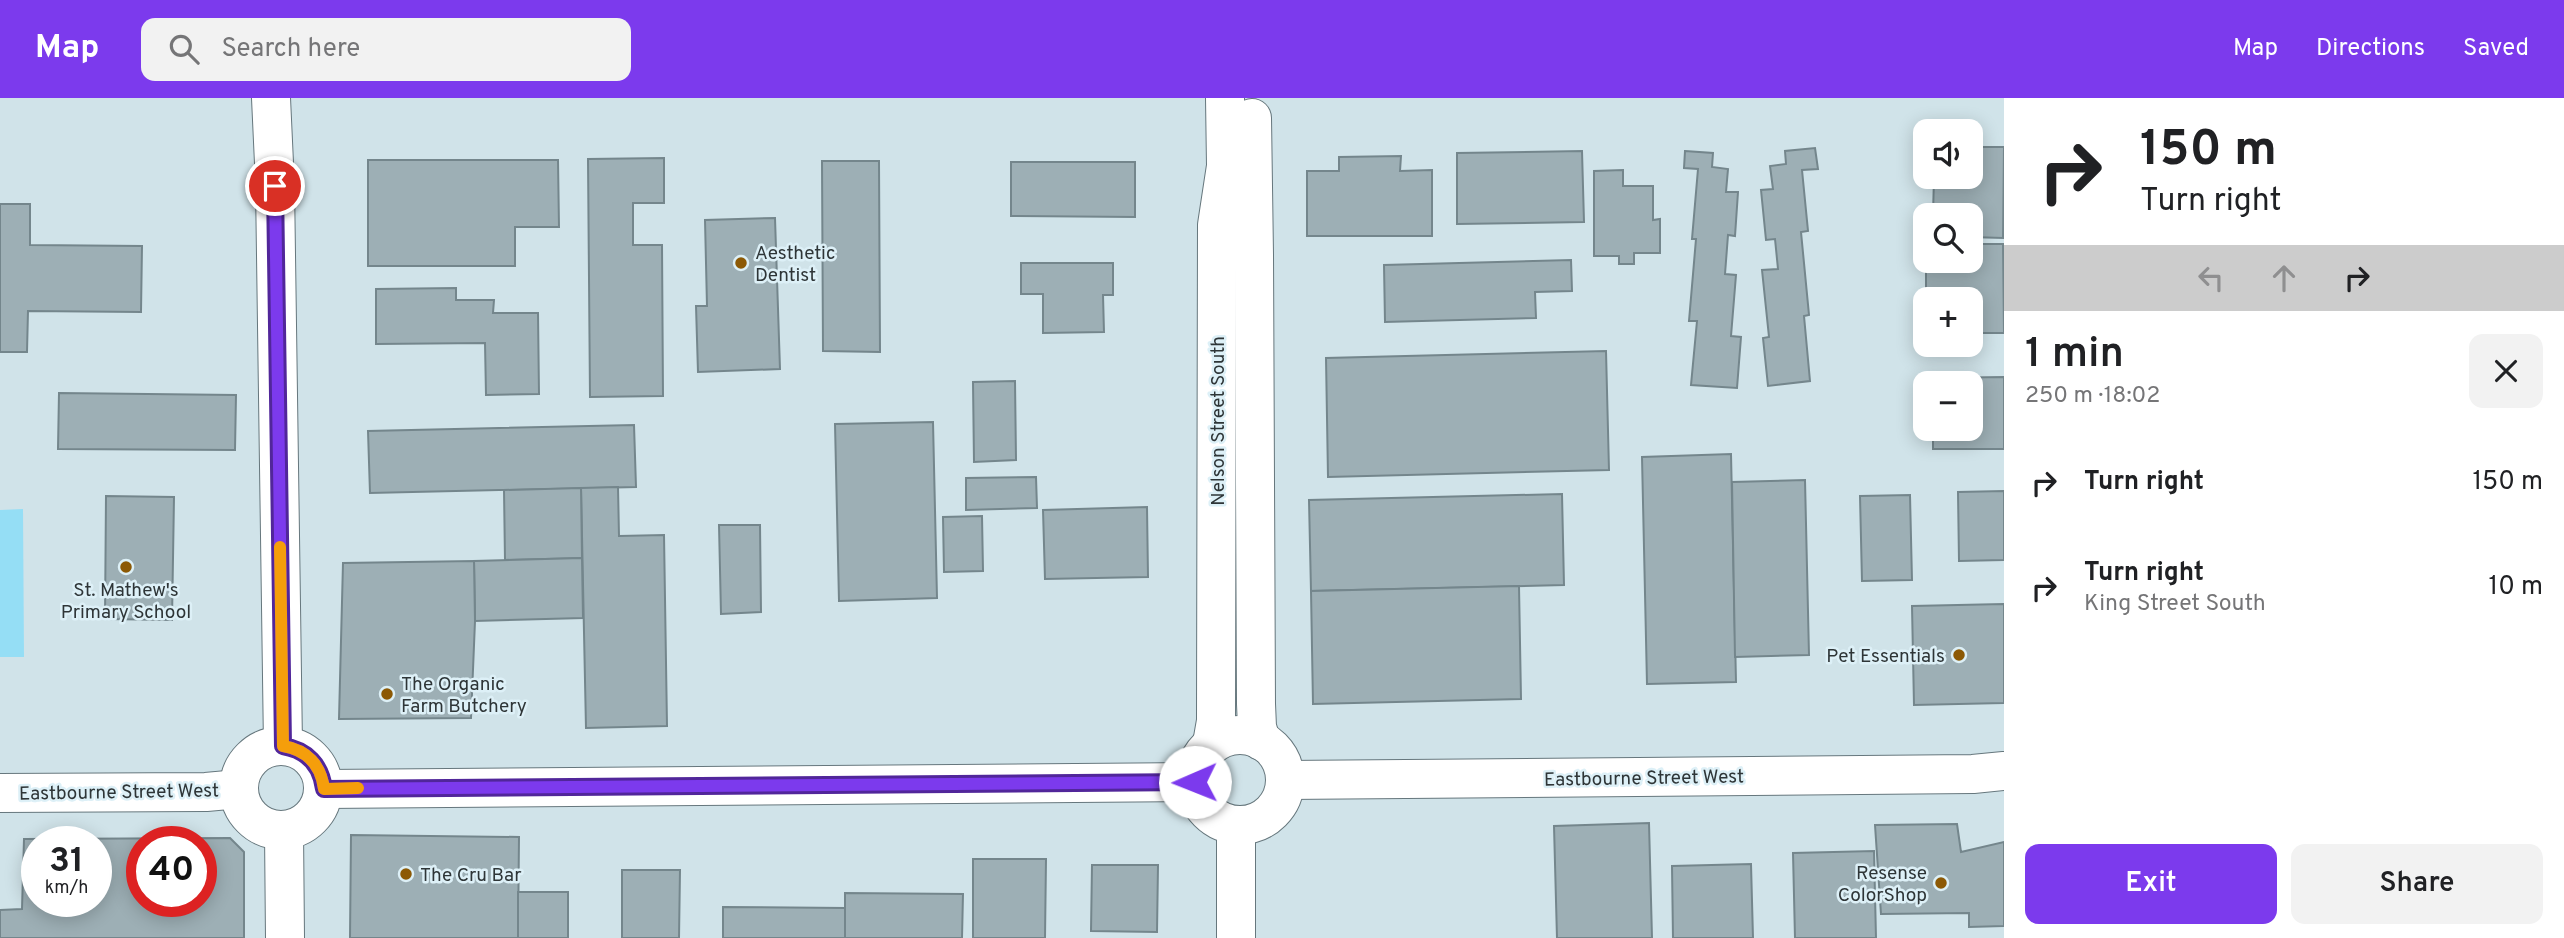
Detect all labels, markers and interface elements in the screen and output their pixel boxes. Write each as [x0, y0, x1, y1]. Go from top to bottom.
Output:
search box [141, 18, 631, 81]
text: Map [35, 28, 99, 70]
icon: search [165, 30, 203, 68]
text: Search here [221, 33, 360, 66]
text: Map [2233, 34, 2278, 64]
text: Directions [2316, 34, 2425, 64]
text: Saved [2463, 34, 2529, 64]
map controls [1913, 119, 1983, 441]
button: sound [1913, 119, 1983, 189]
text: 150 m [2140, 121, 2277, 183]
icon: right [2025, 126, 2116, 217]
pin [245, 156, 305, 216]
icon: arrive [256, 167, 294, 205]
text: Turn right [2140, 182, 2282, 222]
button: search [1913, 203, 1983, 273]
place label: Aesthetic Dentist [755, 242, 835, 288]
marker: Aesthetic Dentist [733, 255, 749, 271]
icon: left [2192, 259, 2230, 297]
icon: ahead [2265, 259, 2303, 297]
icon: right [2338, 259, 2376, 297]
button: + [1913, 287, 1983, 357]
text: 1 min [2025, 329, 2124, 382]
button: close [2469, 334, 2543, 408]
street label: Nelson Street South [1207, 336, 1231, 506]
button: − [1913, 371, 1983, 441]
text: 250 m · 18:02 [2025, 382, 2160, 411]
icon: right [2025, 464, 2063, 502]
text: Turn right [2084, 466, 2204, 499]
text: 150 m [2472, 466, 2543, 499]
text: Turn right [2084, 557, 2204, 590]
marker: St. Mathew's Primary School [118, 559, 134, 575]
icon: right [2025, 569, 2063, 607]
text: 10 m [2488, 571, 2543, 604]
place label: St. Mathew's Primary School [61, 579, 191, 625]
text: King Street South [2084, 590, 2266, 619]
place label: Pet Essentials [1826, 645, 1945, 669]
marker: Pet Essentials [1951, 647, 1967, 663]
place label: The Organic Farm Butchery [401, 673, 527, 719]
marker: The Organic Farm Butchery [379, 686, 395, 702]
position arrow [1158, 745, 1232, 819]
street label: Eastbourne Street West [1544, 765, 1744, 793]
street label: Eastbourne Street West [19, 779, 219, 807]
speed limit sign: 40 [126, 826, 217, 917]
text: 31 [49, 840, 84, 884]
button: Exit [2025, 844, 2277, 924]
button: Share [2291, 844, 2543, 924]
place label: Resense ColorShop [1838, 862, 1927, 908]
place label: The Cru Bar [420, 864, 522, 888]
marker: The Cru Bar [398, 866, 414, 882]
marker: Resense ColorShop [1933, 875, 1949, 891]
text: km/h [45, 877, 88, 900]

